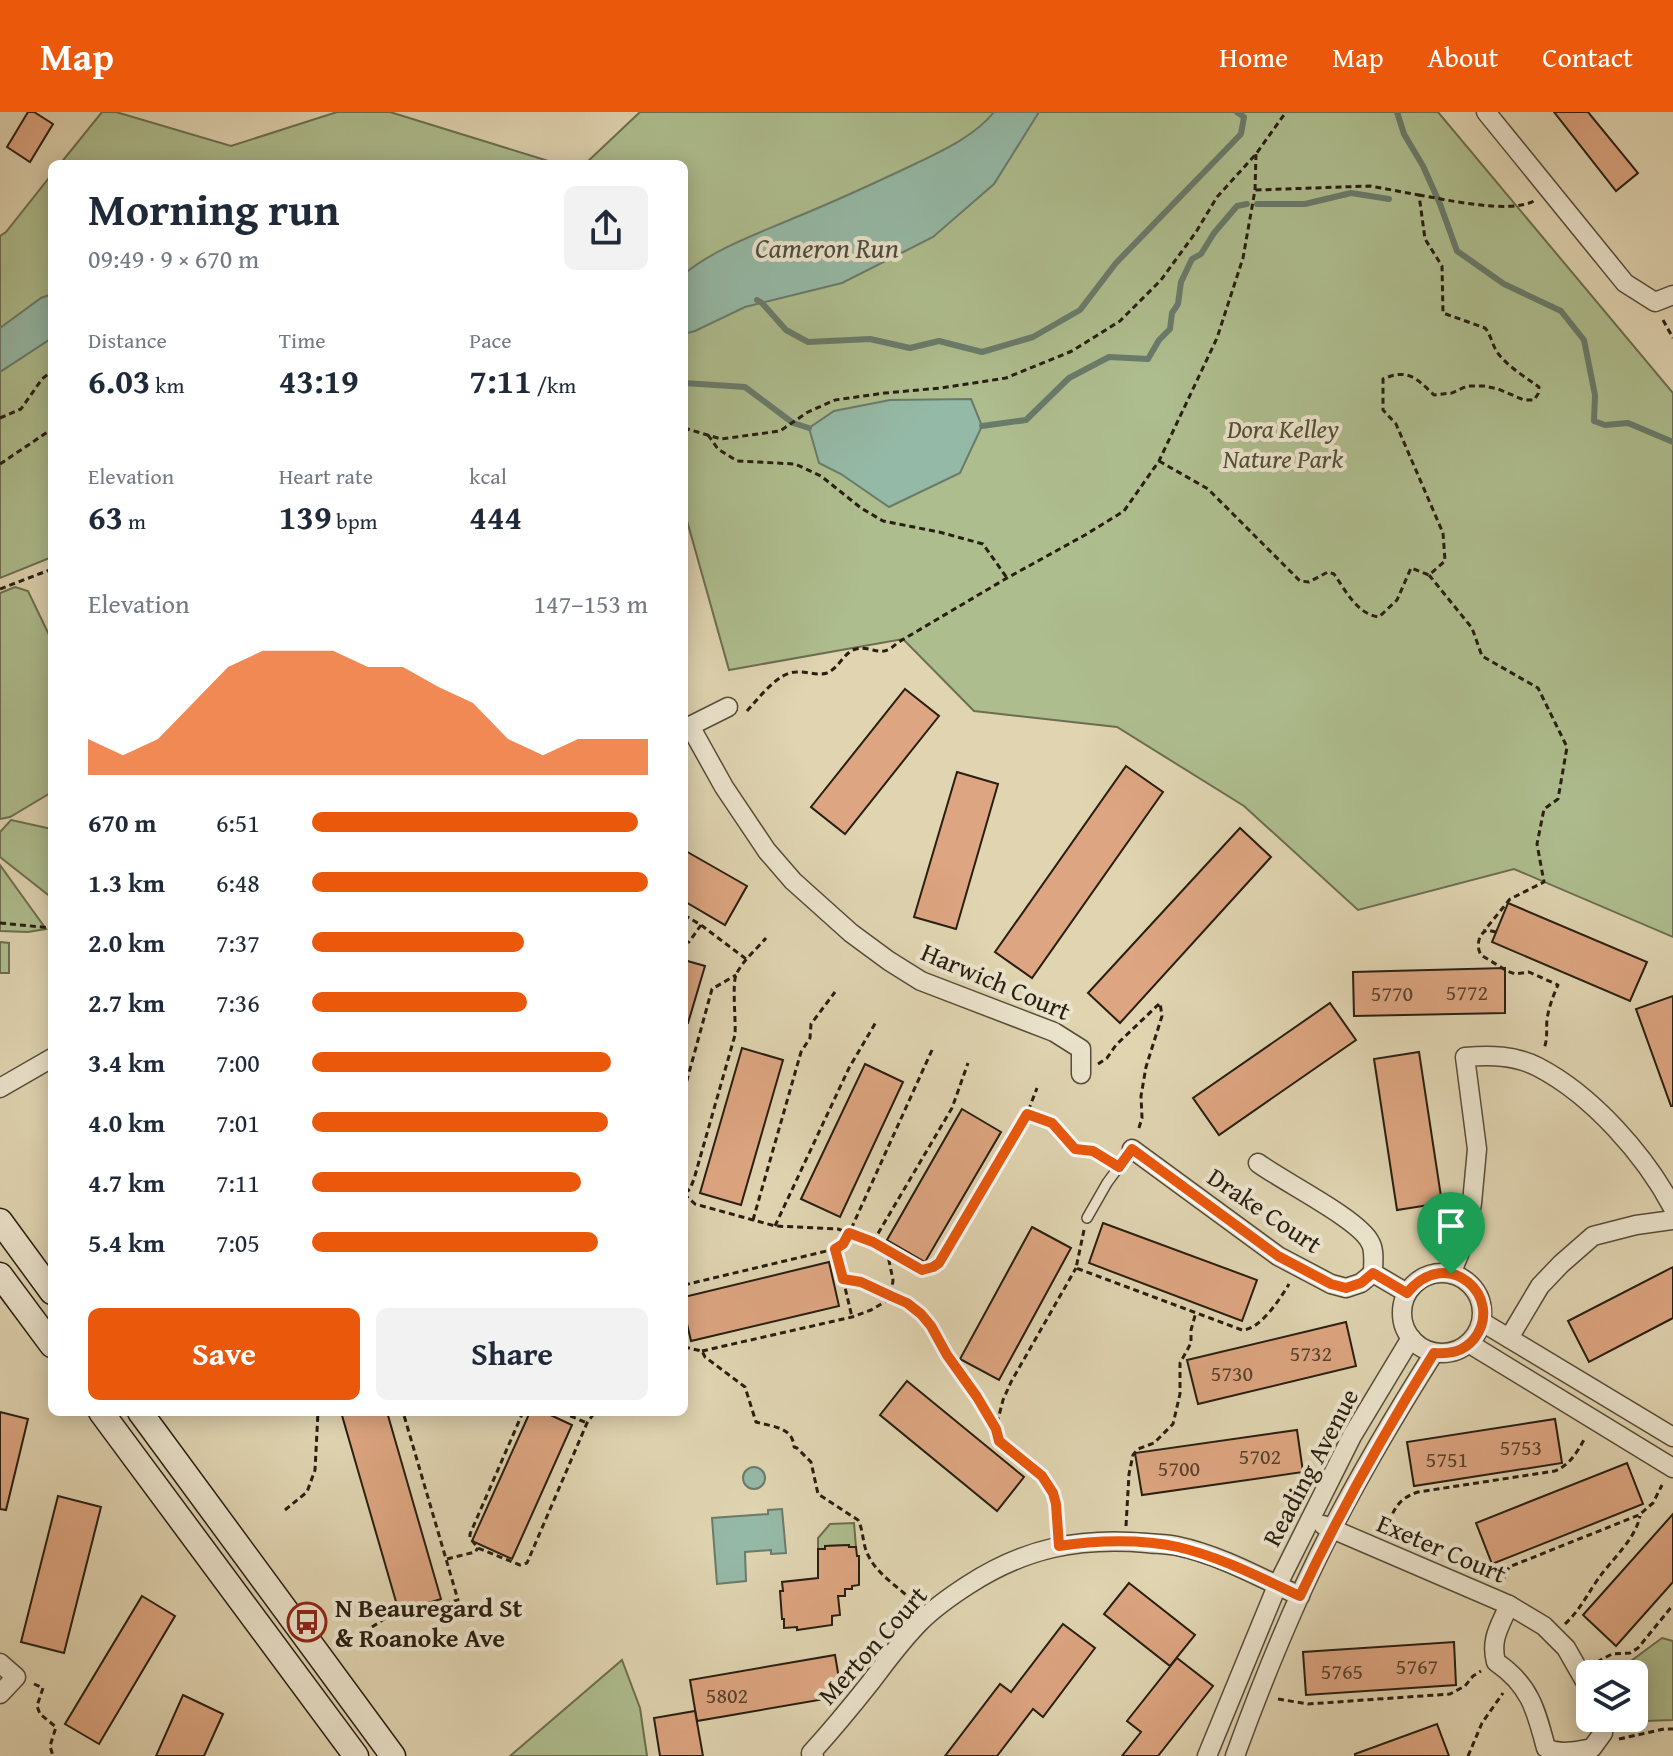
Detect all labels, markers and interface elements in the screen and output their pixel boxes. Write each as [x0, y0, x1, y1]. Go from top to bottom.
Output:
text: Map [40, 28, 114, 84]
text: Home [1219, 36, 1288, 77]
text: Map [1332, 36, 1384, 77]
text: About [1428, 36, 1498, 77]
text: Contact [1542, 36, 1633, 77]
text: Morning run [88, 177, 339, 241]
button: share [564, 186, 648, 270]
water label: Cameron Run [755, 227, 899, 268]
text: 09:49 · 9 × 670 m [88, 239, 259, 278]
text: Distance [88, 324, 167, 356]
text: Time [279, 324, 325, 356]
text: Pace [469, 324, 512, 356]
text: 6.03 [88, 356, 150, 405]
text: 43:19 [279, 356, 359, 405]
text: 7:11 [469, 356, 532, 405]
text: km [150, 369, 184, 401]
text: /km [532, 369, 576, 401]
park label: Dora Kelley Nature Park [1222, 409, 1343, 478]
text: Elevation [88, 460, 174, 492]
text: Heart rate [279, 460, 373, 492]
text: kcal [469, 460, 507, 492]
text: 63 [88, 492, 123, 541]
text: 139 [279, 492, 332, 541]
text: 444 [469, 492, 522, 541]
text: m [123, 505, 146, 537]
text: bpm [332, 505, 378, 537]
text: Elevation [88, 584, 190, 623]
text: 147–153 m [534, 584, 648, 623]
text: 670 m [88, 803, 156, 842]
text: 6:51 [216, 803, 260, 842]
text: 1.3 km [88, 863, 165, 902]
text: 6:48 [216, 863, 260, 902]
text: 2.0 km [88, 923, 165, 962]
text: 7:37 [216, 923, 260, 962]
street label: Harwich Court [915, 932, 1077, 1030]
house number: 5772 [1446, 976, 1488, 1008]
house number: 5770 [1371, 977, 1413, 1009]
text: 2.7 km [88, 983, 165, 1022]
text: 7:36 [216, 983, 260, 1022]
text: 3.4 km [88, 1043, 165, 1082]
text: 7:00 [216, 1043, 260, 1082]
text: 4.0 km [88, 1103, 165, 1142]
text: 7:01 [216, 1103, 260, 1142]
street label: Drake Court [1200, 1157, 1330, 1263]
text: 4.7 km [88, 1163, 165, 1202]
text: 7:11 [216, 1163, 260, 1202]
pin [1417, 1192, 1485, 1274]
icon: arrive [1429, 1204, 1473, 1248]
text: 5.4 km [88, 1223, 165, 1262]
text: 7:05 [216, 1223, 260, 1262]
button: Save [88, 1308, 360, 1400]
button: Share [376, 1308, 648, 1400]
house number: 5732 [1290, 1337, 1332, 1369]
house number: 5730 [1211, 1357, 1253, 1389]
street label: Reading Avenue [1252, 1381, 1368, 1553]
house number: 5753 [1500, 1431, 1542, 1463]
house number: 5702 [1239, 1440, 1281, 1472]
house number: 5751 [1426, 1443, 1468, 1475]
house number: 5700 [1158, 1452, 1200, 1484]
street label: Exeter Court [1371, 1503, 1513, 1593]
street label: Merton Court [808, 1577, 936, 1713]
place label: N Beauregard St & Roanoke Ave [335, 1588, 523, 1657]
bus stop icon: N Beauregard St & Roanoke Ave [286, 1601, 328, 1643]
house number: 5767 [1396, 1650, 1438, 1682]
house number: 5765 [1321, 1655, 1363, 1687]
map controls [1576, 1660, 1648, 1732]
button: layers [1576, 1660, 1648, 1732]
house number: 5802 [706, 1679, 748, 1711]

